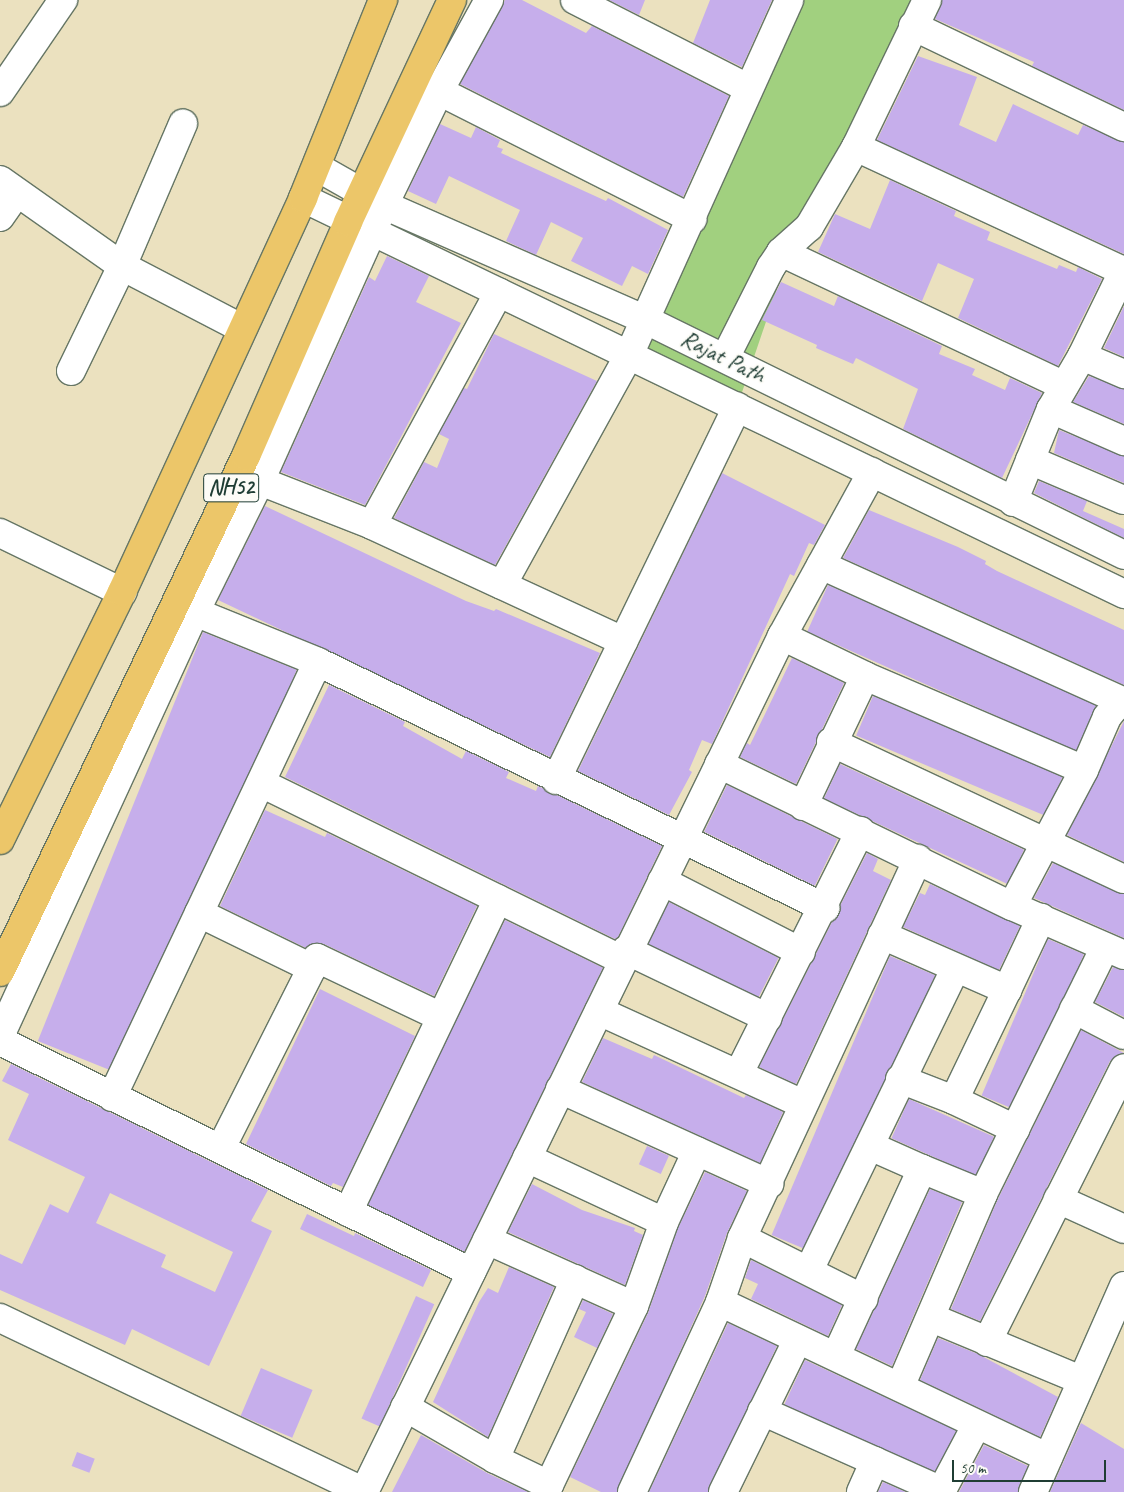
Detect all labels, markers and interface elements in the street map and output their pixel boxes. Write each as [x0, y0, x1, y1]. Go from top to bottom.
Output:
street label: Rajat Path [676, 324, 770, 390]
road number: NH52 [202, 468, 260, 508]
scale bar [954, 1450, 1108, 1482]
text: 50 m [960, 1459, 986, 1478]

